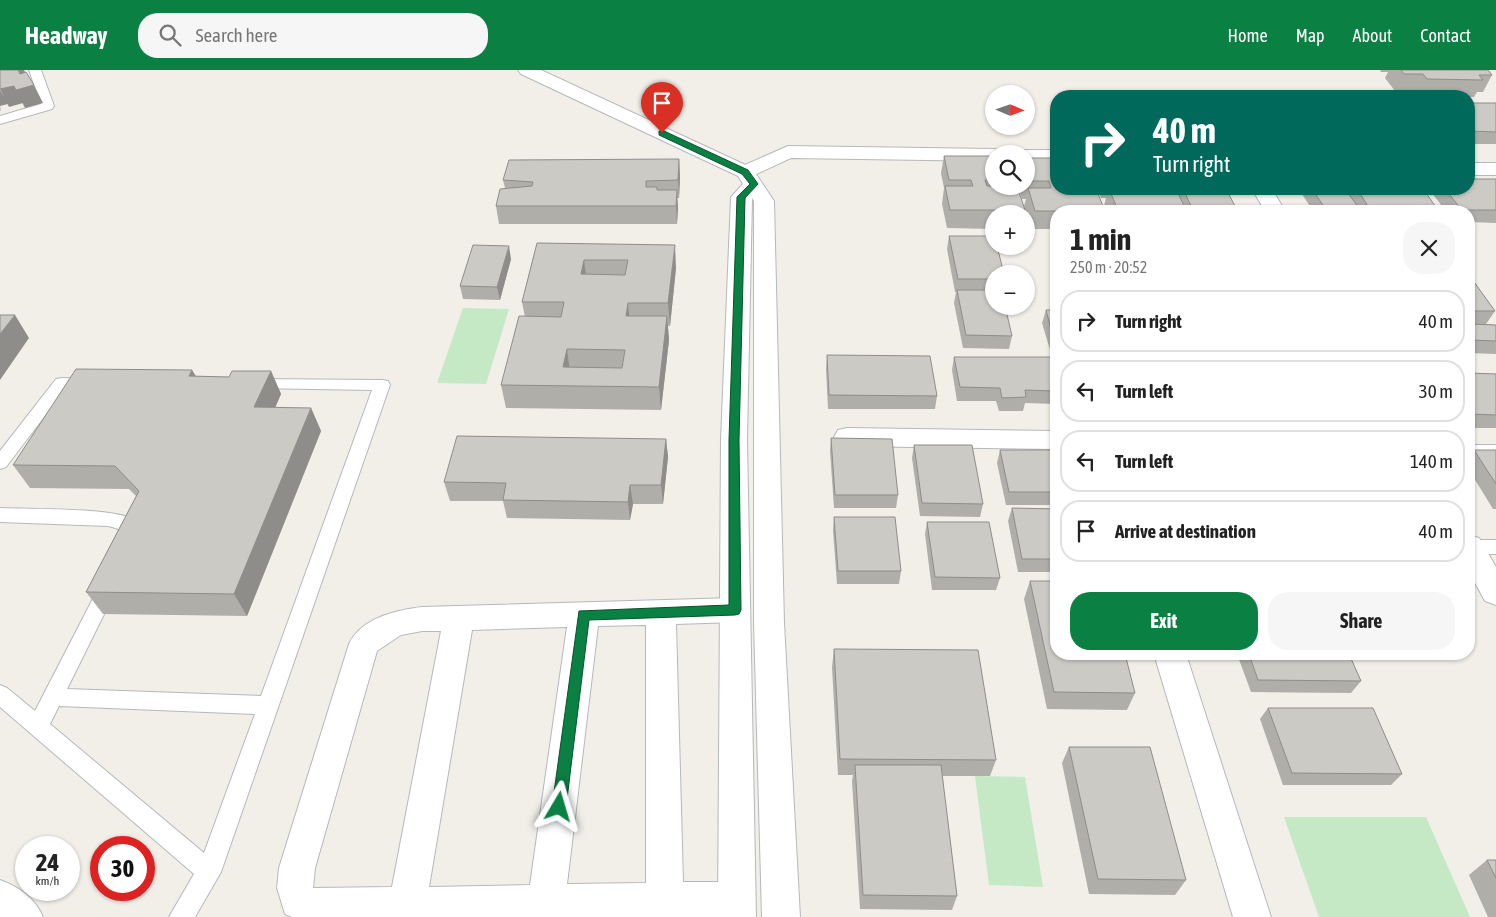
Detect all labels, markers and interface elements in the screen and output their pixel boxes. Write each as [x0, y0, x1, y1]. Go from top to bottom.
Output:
search box [138, 13, 488, 58]
icon: search [156, 21, 184, 49]
text: Headway [25, 22, 108, 49]
text: Search here [196, 24, 277, 46]
text: Home [1228, 25, 1268, 46]
text: Map [1296, 25, 1325, 46]
text: About [1353, 25, 1392, 46]
text: Contact [1420, 25, 1471, 46]
pin [641, 82, 683, 133]
north arrow [985, 85, 1035, 135]
map controls [985, 85, 1035, 315]
icon: arrive [648, 89, 676, 117]
icon: right [1070, 110, 1135, 175]
text: 40 m [1153, 110, 1216, 150]
button: search [985, 145, 1035, 195]
text: Turn right [1153, 151, 1230, 177]
button: + [985, 205, 1035, 255]
text: 1 min [1070, 222, 1131, 256]
button: close [1403, 222, 1455, 274]
text: 250 m · 20:52 [1070, 258, 1147, 276]
button: − [985, 265, 1035, 315]
icon: right [1072, 307, 1100, 335]
text: Turn right [1115, 310, 1182, 332]
text: 40 m [1419, 310, 1453, 332]
icon: left [1072, 377, 1100, 405]
text: Turn left [1115, 380, 1173, 402]
text: 30 m [1419, 380, 1453, 402]
icon: left [1072, 447, 1100, 475]
text: Turn left [1115, 450, 1173, 472]
text: 140 m [1410, 450, 1453, 472]
icon: arrive [1072, 517, 1100, 545]
text: Arrive at destination [1115, 520, 1256, 542]
text: 40 m [1419, 520, 1453, 542]
button: Exit [1070, 592, 1258, 650]
button: Share [1268, 592, 1455, 650]
position arrow [532, 780, 584, 832]
speed limit sign: 30 [90, 836, 155, 901]
text: 24 [36, 848, 59, 876]
text: km/h [36, 874, 59, 888]

